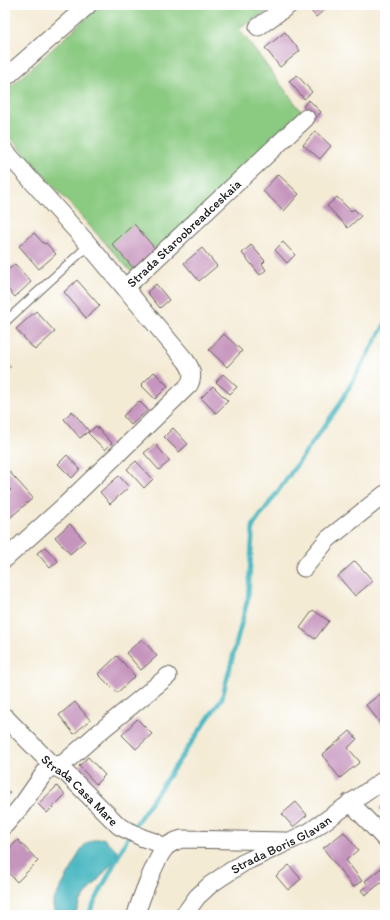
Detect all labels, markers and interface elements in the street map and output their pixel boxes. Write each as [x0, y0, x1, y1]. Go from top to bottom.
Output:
street label: Strada Staroobreadceskaia [124, 176, 244, 290]
street label: Strada Casa Mare [38, 752, 121, 829]
street label: Strada Boris Glavan [228, 812, 334, 877]

